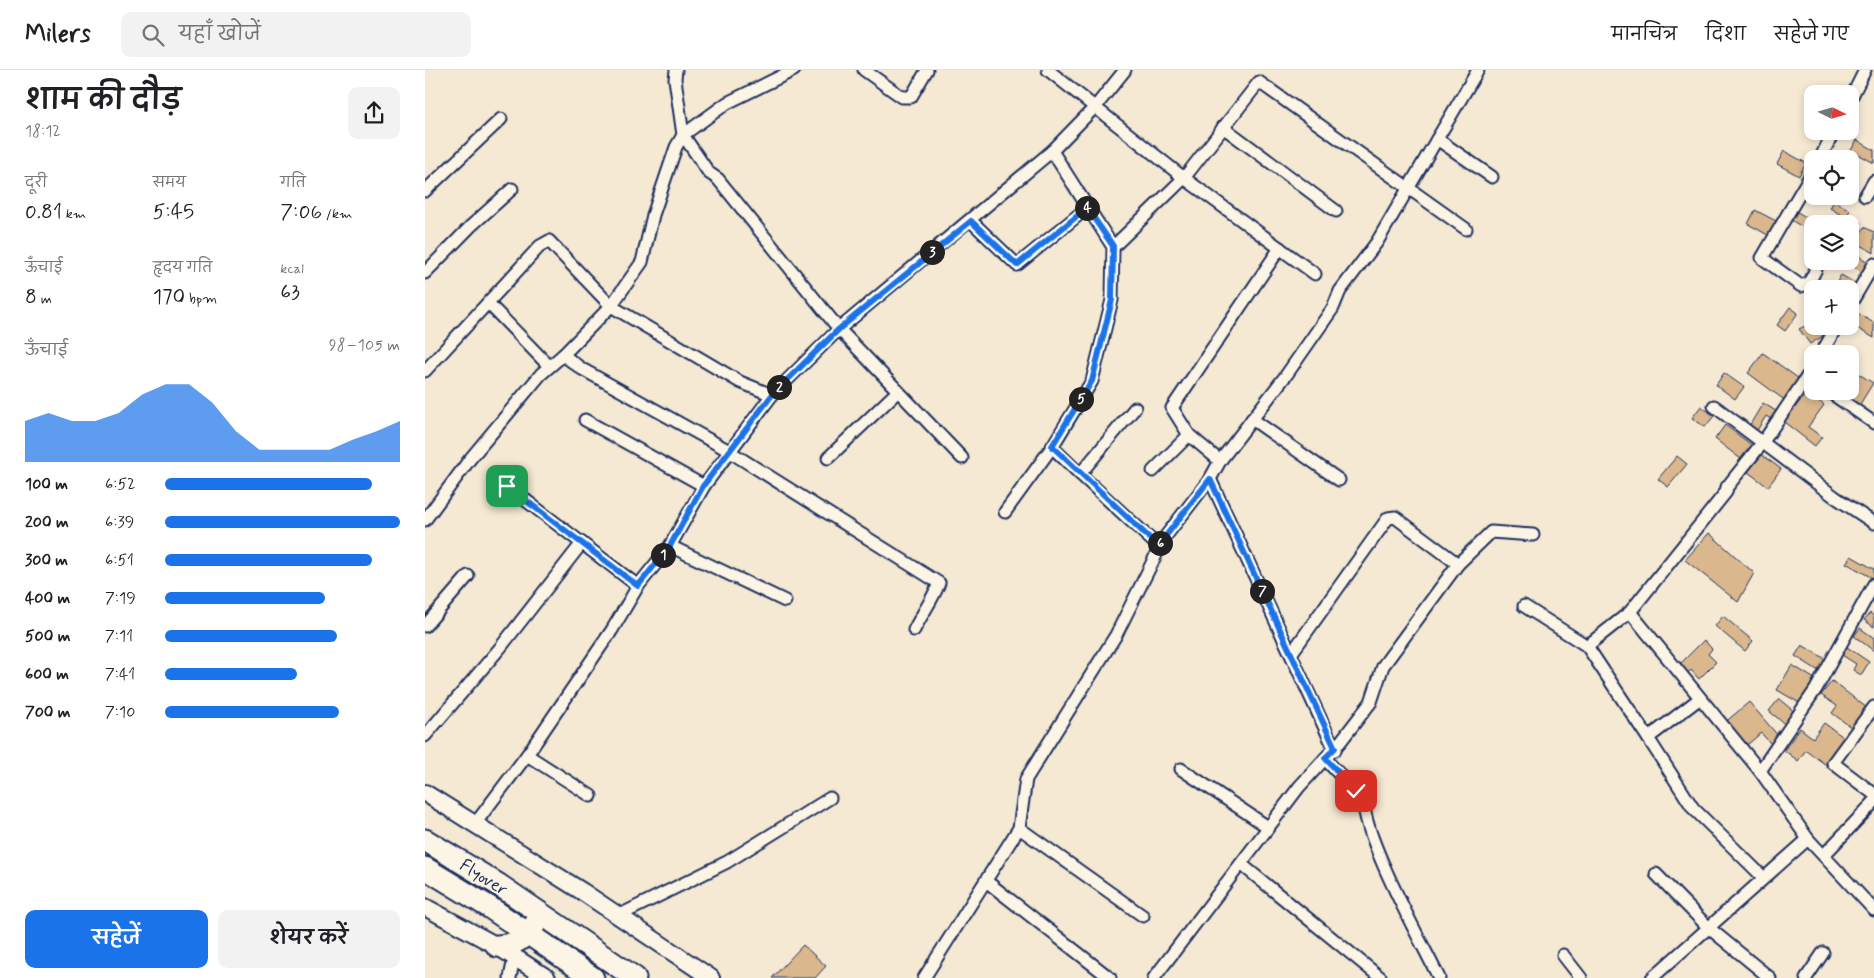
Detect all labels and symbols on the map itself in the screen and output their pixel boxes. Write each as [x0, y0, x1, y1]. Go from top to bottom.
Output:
north arrow [1804, 85, 1859, 140]
pin: 4 [1075, 196, 1099, 220]
pin: 3 [919, 240, 945, 264]
pin: 2 [767, 374, 791, 400]
pin: 5 [1069, 386, 1093, 412]
pin [486, 465, 528, 507]
pin: 6 [1147, 530, 1173, 556]
pin: 1 [651, 542, 675, 568]
pin: 7 [1249, 578, 1275, 604]
pin [1335, 770, 1377, 812]
street label: Flyover [455, 854, 513, 902]

